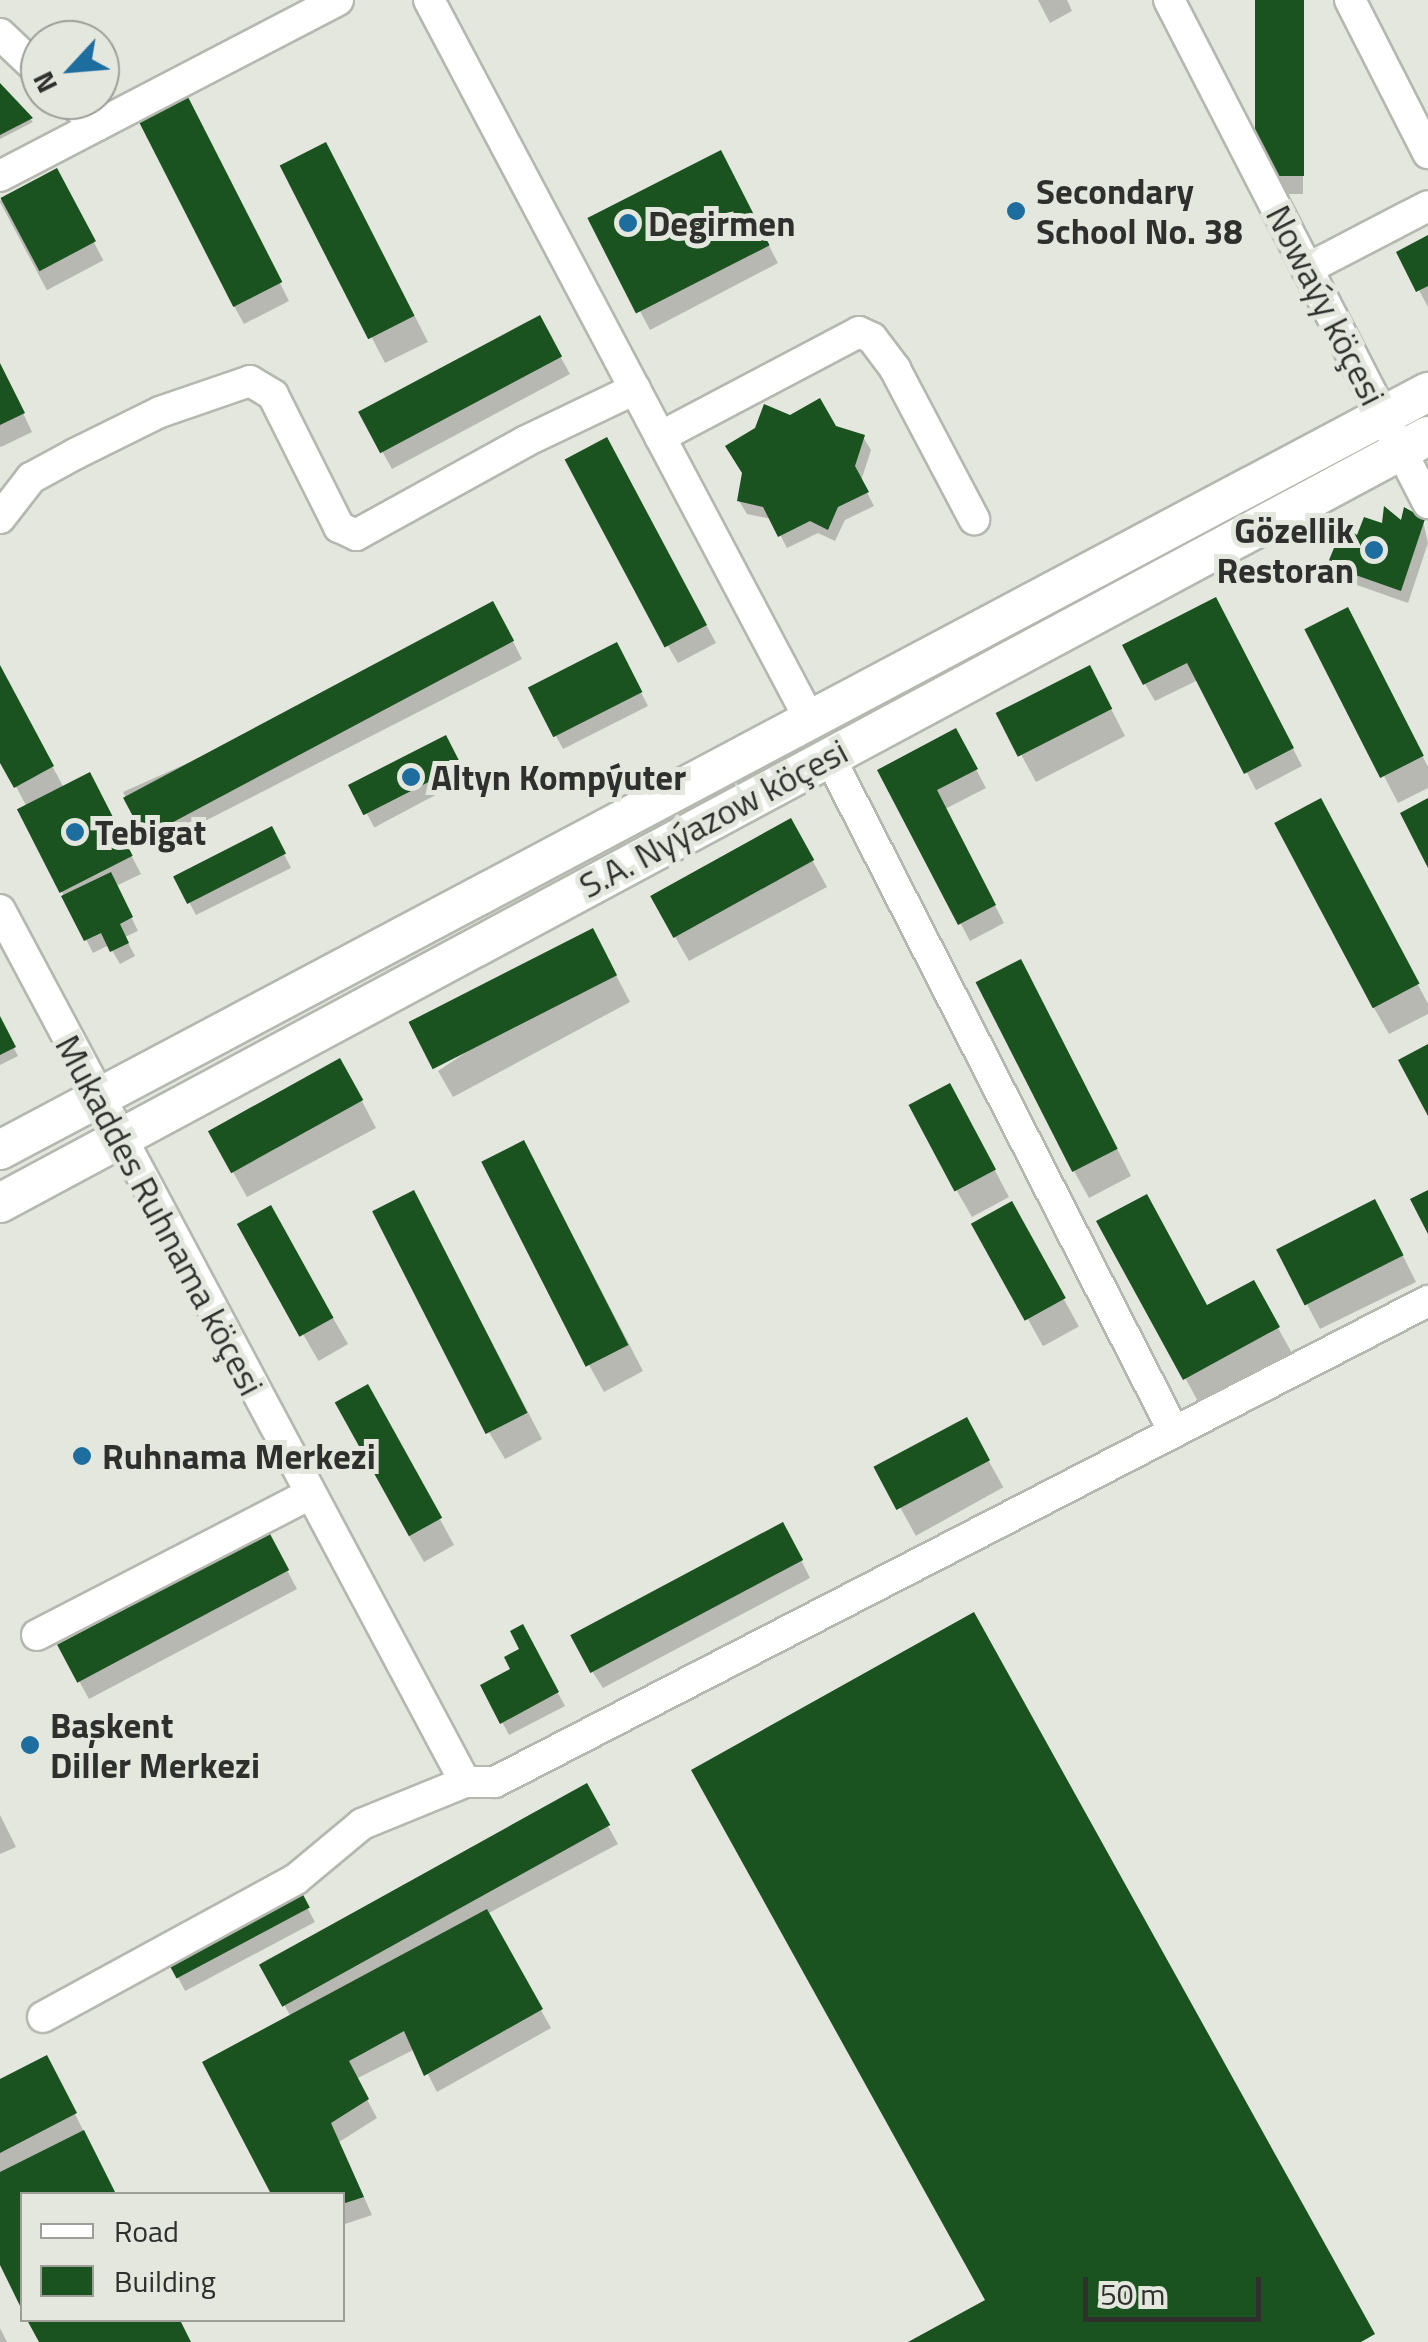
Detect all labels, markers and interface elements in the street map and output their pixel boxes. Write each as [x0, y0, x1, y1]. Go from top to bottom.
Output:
north arrow [20, 20, 120, 120]
text: N [21, 64, 68, 101]
place label: Secondary School No. 38 [1036, 170, 1243, 252]
street label: Nowaýy köçesi [1258, 198, 1394, 412]
marker: Secondary School No. 38 [1005, 200, 1027, 222]
place label: Degirmen [648, 202, 795, 244]
marker: Degirmen [617, 212, 639, 234]
place label: Gözellik Restoran [1217, 509, 1354, 591]
marker: Gözellik Restoran [1363, 539, 1385, 561]
street label: S.A. Nyýazow köçesi [572, 730, 854, 906]
place label: Altyn Kompýuter [431, 756, 686, 798]
marker: Altyn Kompýuter [400, 766, 422, 788]
place label: Tebigat [95, 811, 206, 853]
marker: Tebigat [64, 821, 86, 843]
street label: Mukaddes Ruhnama köçesi [47, 1028, 273, 1402]
place label: Ruhnama Merkezi [102, 1435, 376, 1477]
marker: Ruhnama Merkezi [71, 1445, 93, 1467]
place label: Başkent Diller Merkezi [50, 1704, 260, 1786]
marker: Başkent Diller Merkezi [19, 1734, 41, 1756]
legend [20, 2192, 345, 2322]
text: Road [114, 2208, 179, 2254]
scale bar [1088, 2257, 1266, 2319]
text: Building [114, 2258, 216, 2304]
text: 50 m [1100, 2271, 1165, 2317]

